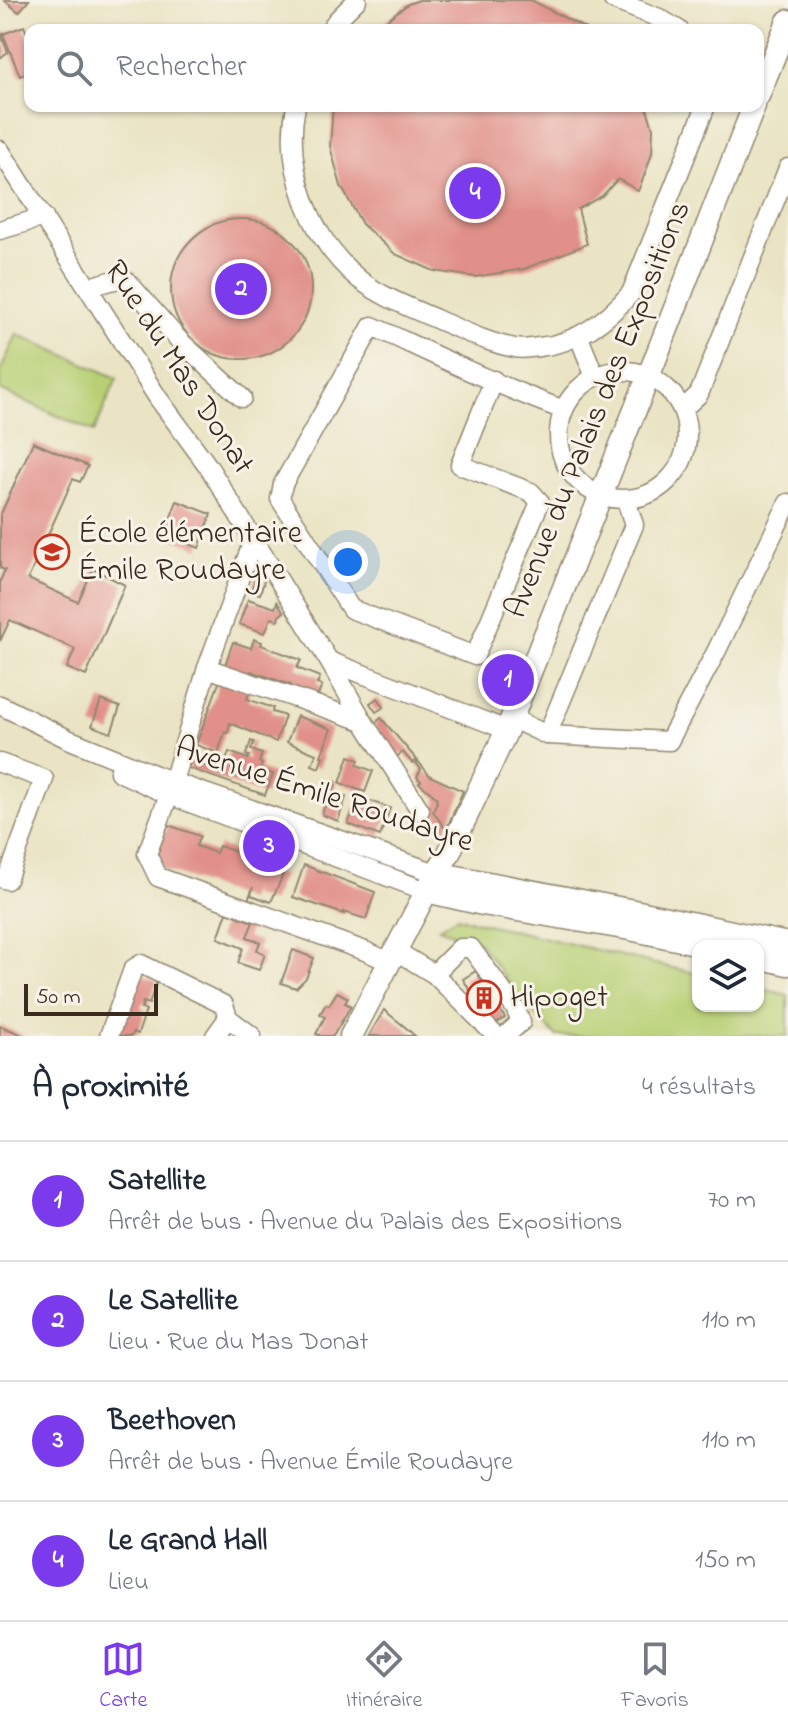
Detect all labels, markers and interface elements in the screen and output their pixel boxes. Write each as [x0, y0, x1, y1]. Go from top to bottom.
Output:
search box [24, 24, 764, 112]
icon: search [52, 46, 96, 90]
text: Rechercher [116, 46, 247, 90]
pin: 4 [449, 163, 501, 223]
street label: Avenue du Palais des Expositions [494, 194, 704, 626]
street label: Rue du Mas Donat [91, 251, 265, 485]
pin: 2 [215, 259, 267, 319]
place label: École élémentaire Émile Roudayre [78, 511, 303, 595]
school or university icon: École élémentaire Émile Roudayre [33, 533, 71, 571]
your location [328, 542, 368, 582]
pin: 1 [482, 650, 534, 710]
street label: Avenue Émile Roudayre [169, 726, 480, 867]
pin: 3 [243, 816, 295, 876]
map controls [692, 940, 764, 1012]
button: layers [692, 940, 764, 1012]
place label: Hipoget [510, 975, 608, 1022]
building icon: Hipoget [465, 979, 503, 1017]
scale bar [24, 980, 158, 1016]
text: 50 m [36, 982, 81, 1014]
text: À proximité [32, 1063, 189, 1113]
text: 4 résultats [642, 1069, 756, 1107]
text: Satellite [108, 1160, 206, 1204]
text: 1 [54, 1182, 62, 1220]
text: 70 m [707, 1182, 756, 1220]
text: Arrêt de bus · Avenue du Palais des Expositions [108, 1204, 623, 1242]
text: Le Satellite [108, 1280, 238, 1324]
text: 2 [52, 1302, 64, 1340]
text: 110 m [702, 1302, 756, 1340]
text: Lieu · Rue du Mas Donat [108, 1324, 368, 1362]
text: Beethoven [108, 1400, 236, 1444]
text: 3 [53, 1422, 63, 1460]
text: 110 m [702, 1422, 756, 1460]
text: Arrêt de bus · Avenue Émile Roudayre [108, 1444, 513, 1482]
text: Le Grand Hall [108, 1520, 267, 1564]
text: 4 [53, 1542, 63, 1580]
text: 150 m [695, 1542, 756, 1580]
text: Lieu [108, 1564, 149, 1602]
tab: Carte [99, 1637, 147, 1717]
tab: Itinéraire [346, 1637, 422, 1717]
tab: Favoris [621, 1637, 689, 1717]

